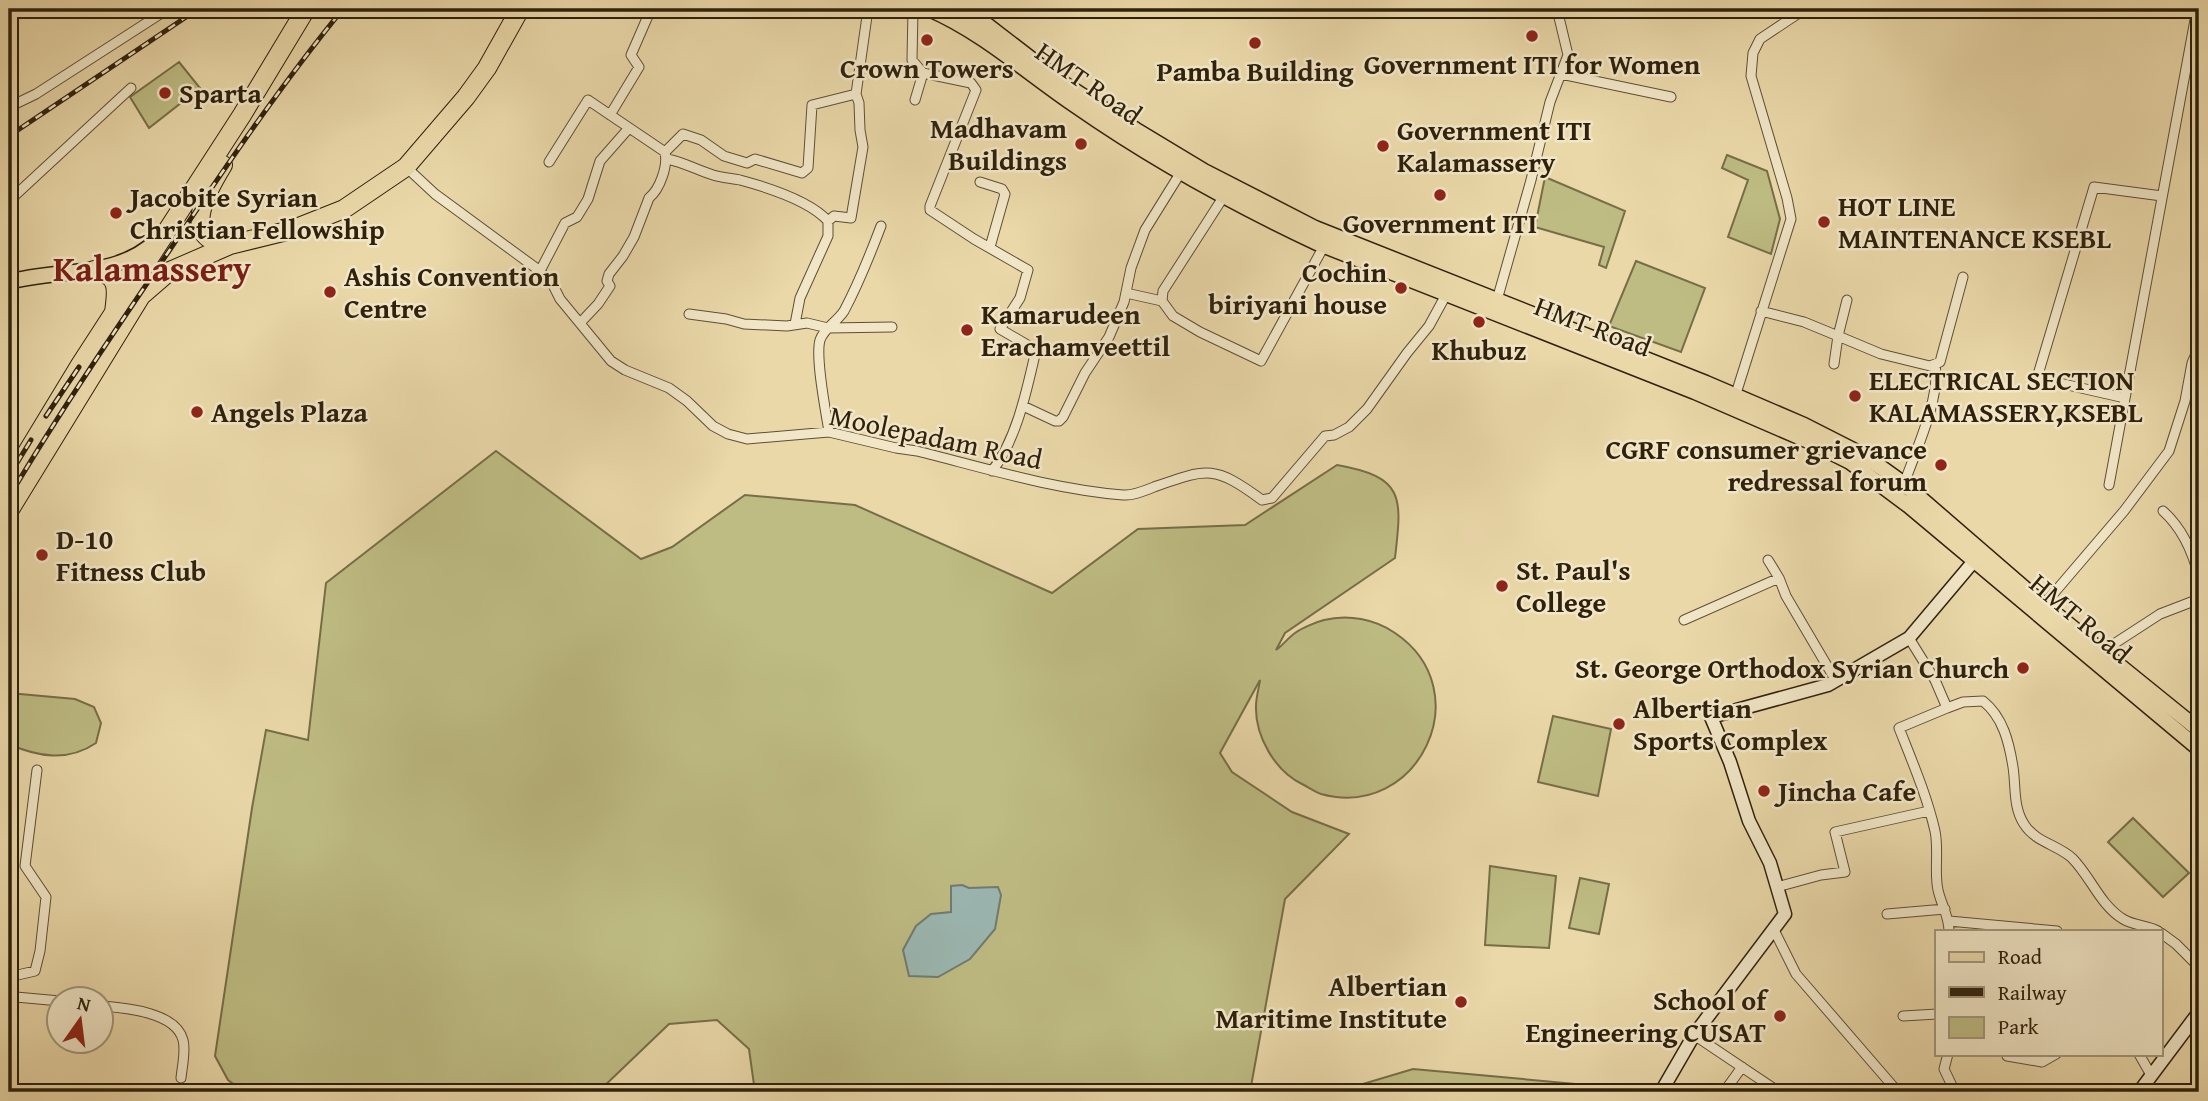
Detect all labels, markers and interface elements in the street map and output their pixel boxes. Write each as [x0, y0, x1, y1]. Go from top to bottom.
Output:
marker: Government ITI for Women [1524, 28, 1540, 44]
street label: HMT Road [1028, 31, 1151, 134]
marker: Crown Towers [919, 32, 935, 48]
marker: Pamba Building [1247, 35, 1263, 51]
place label: Government ITI for Women [1364, 43, 1701, 84]
place label: Crown Towers [840, 47, 1014, 88]
place label: Pamba Building [1156, 50, 1354, 91]
place label: Sparta [179, 72, 262, 113]
marker: Sparta [157, 85, 173, 101]
place label: Madhavam Buildings [930, 107, 1067, 180]
place label: Government ITI Kalamassery [1397, 109, 1592, 182]
marker: Madhavam Buildings [1073, 136, 1089, 152]
marker: Government ITI Kalamassery [1375, 138, 1391, 154]
place label: Jacobite Syrian Christian Fellowship [126, 176, 385, 249]
place label: HOT LINE MAINTENANCE KSEBL [1838, 185, 2112, 258]
marker: Government ITI [1432, 187, 1448, 203]
place label: Government ITI [1343, 202, 1537, 243]
marker: Jacobite Syrian Christian Fellowship [108, 205, 124, 221]
marker: HOT LINE MAINTENANCE KSEBL [1816, 214, 1832, 230]
district label: Kalamassery [53, 243, 251, 294]
place label: Cochin biriyani house [1208, 251, 1387, 324]
place label: Ashis Convention Centre [344, 255, 560, 328]
marker: Cochin biriyani house [1393, 280, 1409, 296]
marker: Ashis Convention Centre [322, 284, 338, 300]
street label: HMT Road [1529, 285, 1658, 367]
place label: Kamarudeen Erachamveettil [981, 293, 1170, 366]
marker: Khubuz [1471, 314, 1487, 330]
marker: Kamarudeen Erachamveettil [959, 322, 975, 338]
place label: Khubuz [1431, 329, 1527, 370]
place label: ELECTRICAL SECTION KALAMASSERY,KSEBL [1869, 359, 2143, 432]
marker: ELECTRICAL SECTION KALAMASSERY,KSEBL [1847, 388, 1863, 404]
place label: Angels Plaza [211, 391, 368, 432]
street label: Moolepadam Road [826, 394, 1046, 479]
marker: Angels Plaza [189, 404, 205, 420]
place label: CGRF consumer grievance redressal forum [1606, 428, 1927, 501]
marker: CGRF consumer grievance redressal forum [1933, 457, 1949, 473]
place label: D-10 Fitness Club [56, 518, 206, 591]
marker: D-10 Fitness Club [34, 547, 50, 563]
place label: St. Paul's College [1516, 549, 1631, 622]
street label: HMT Road [2021, 563, 2141, 673]
marker: St. Paul's College [1494, 578, 1510, 594]
place label: St. George Orthodox Syrian Church [1575, 647, 2009, 688]
marker: St. George Orthodox Syrian Church [2015, 660, 2031, 676]
place label: Albertian Sports Complex [1633, 687, 1828, 760]
marker: Albertian Sports Complex [1611, 716, 1627, 732]
place label: Jincha Cafe [1774, 770, 1916, 811]
marker: Jincha Cafe [1756, 783, 1772, 799]
legend [1935, 930, 2162, 1056]
text: Road [1998, 941, 2043, 972]
place label: Albertian Maritime Institute [1216, 965, 1447, 1038]
text: Railway [1998, 977, 2067, 1008]
place label: School of Engineering CUSAT [1526, 979, 1769, 1052]
north arrow [46, 986, 116, 1056]
text: N [75, 988, 94, 1019]
marker: Albertian Maritime Institute [1453, 994, 1469, 1010]
marker: School of Engineering CUSAT [1772, 1008, 1788, 1024]
text: Park [1998, 1011, 2039, 1042]

